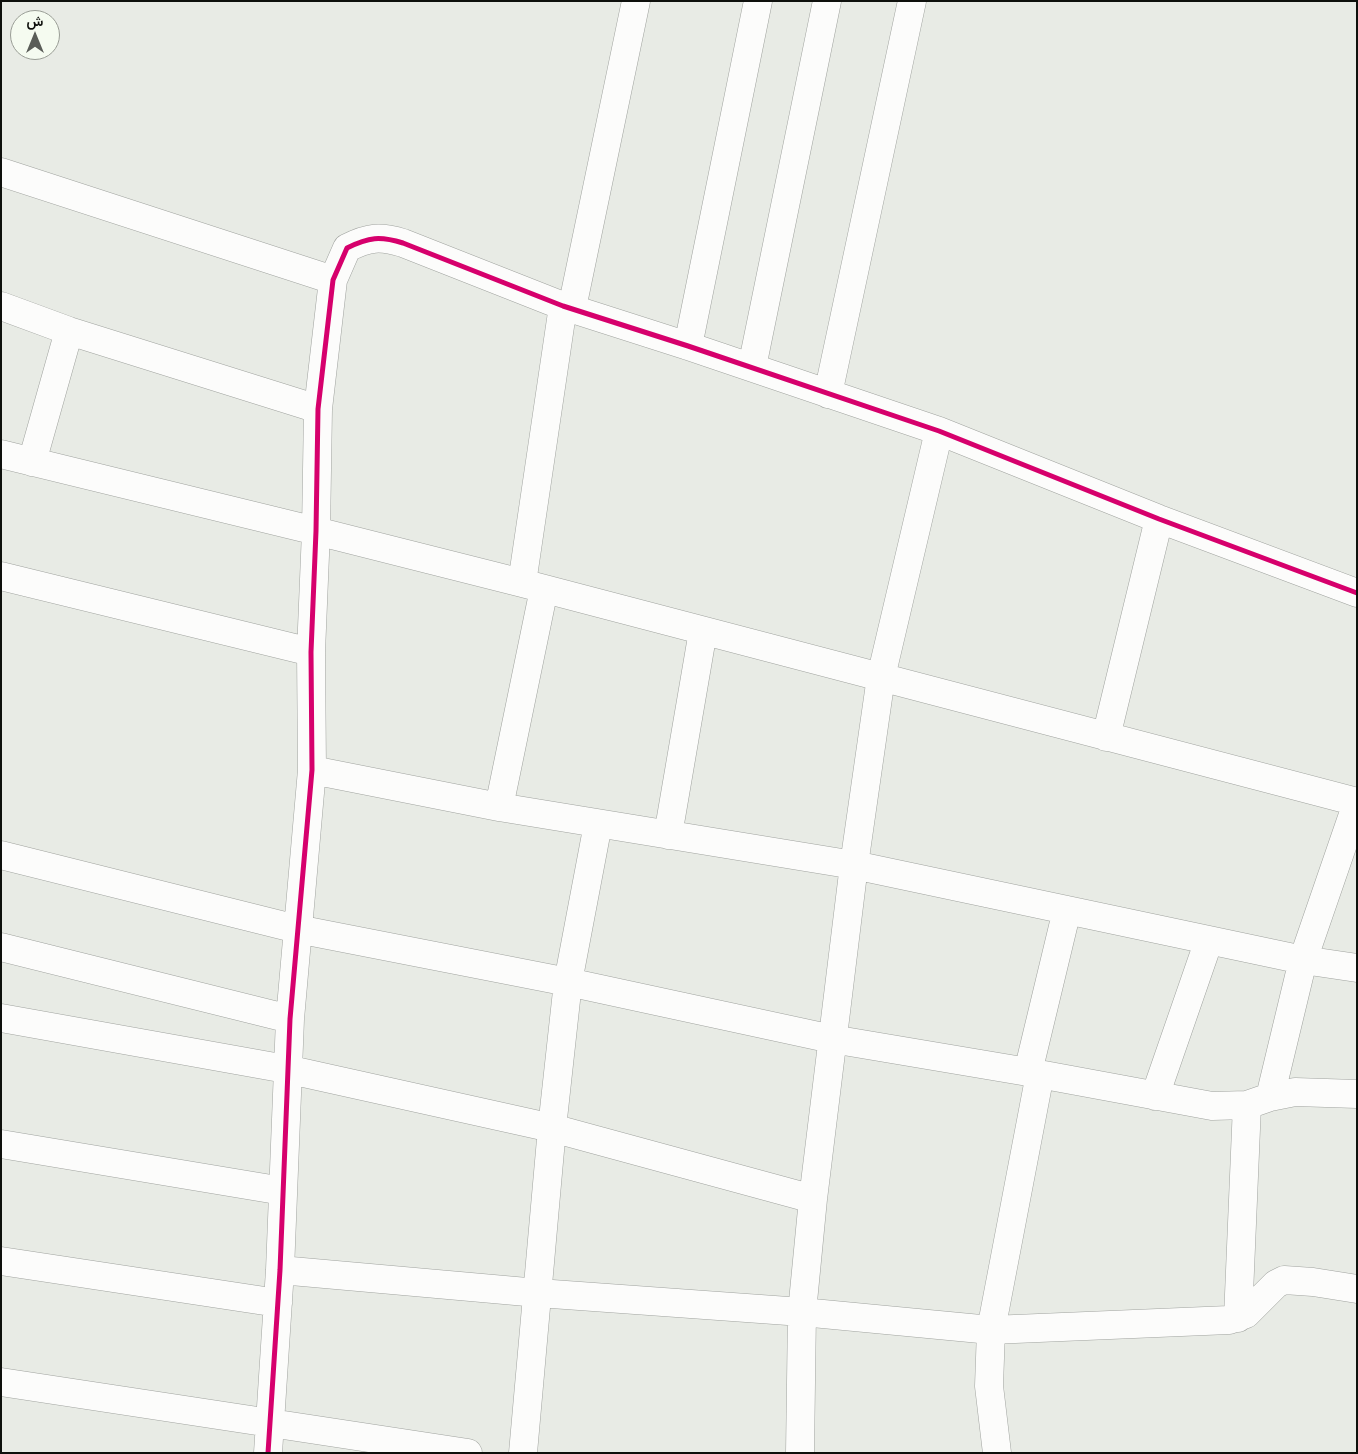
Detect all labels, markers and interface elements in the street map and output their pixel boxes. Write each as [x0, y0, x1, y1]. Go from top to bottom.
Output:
north arrow [10, 10, 60, 60]
text: ش [27, 13, 43, 29]

